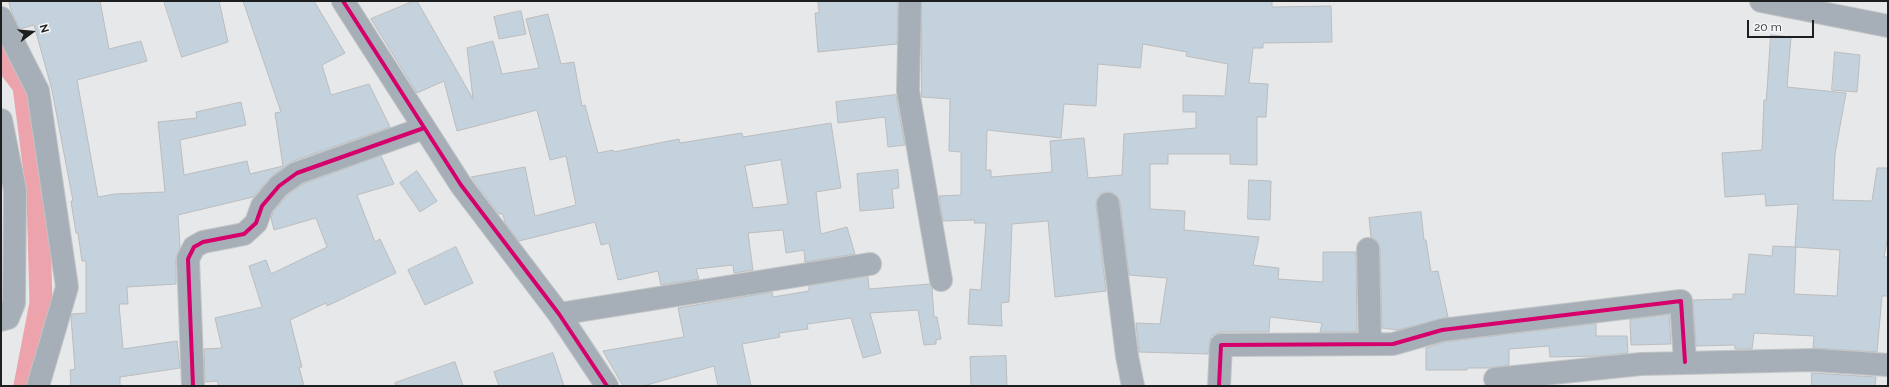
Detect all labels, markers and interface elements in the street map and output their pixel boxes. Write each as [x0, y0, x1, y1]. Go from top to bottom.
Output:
north arrow [12, 12, 52, 52]
scale bar [1749, 12, 1816, 38]
text: 20 m [1754, 20, 1782, 34]
text: N [37, 23, 51, 34]

